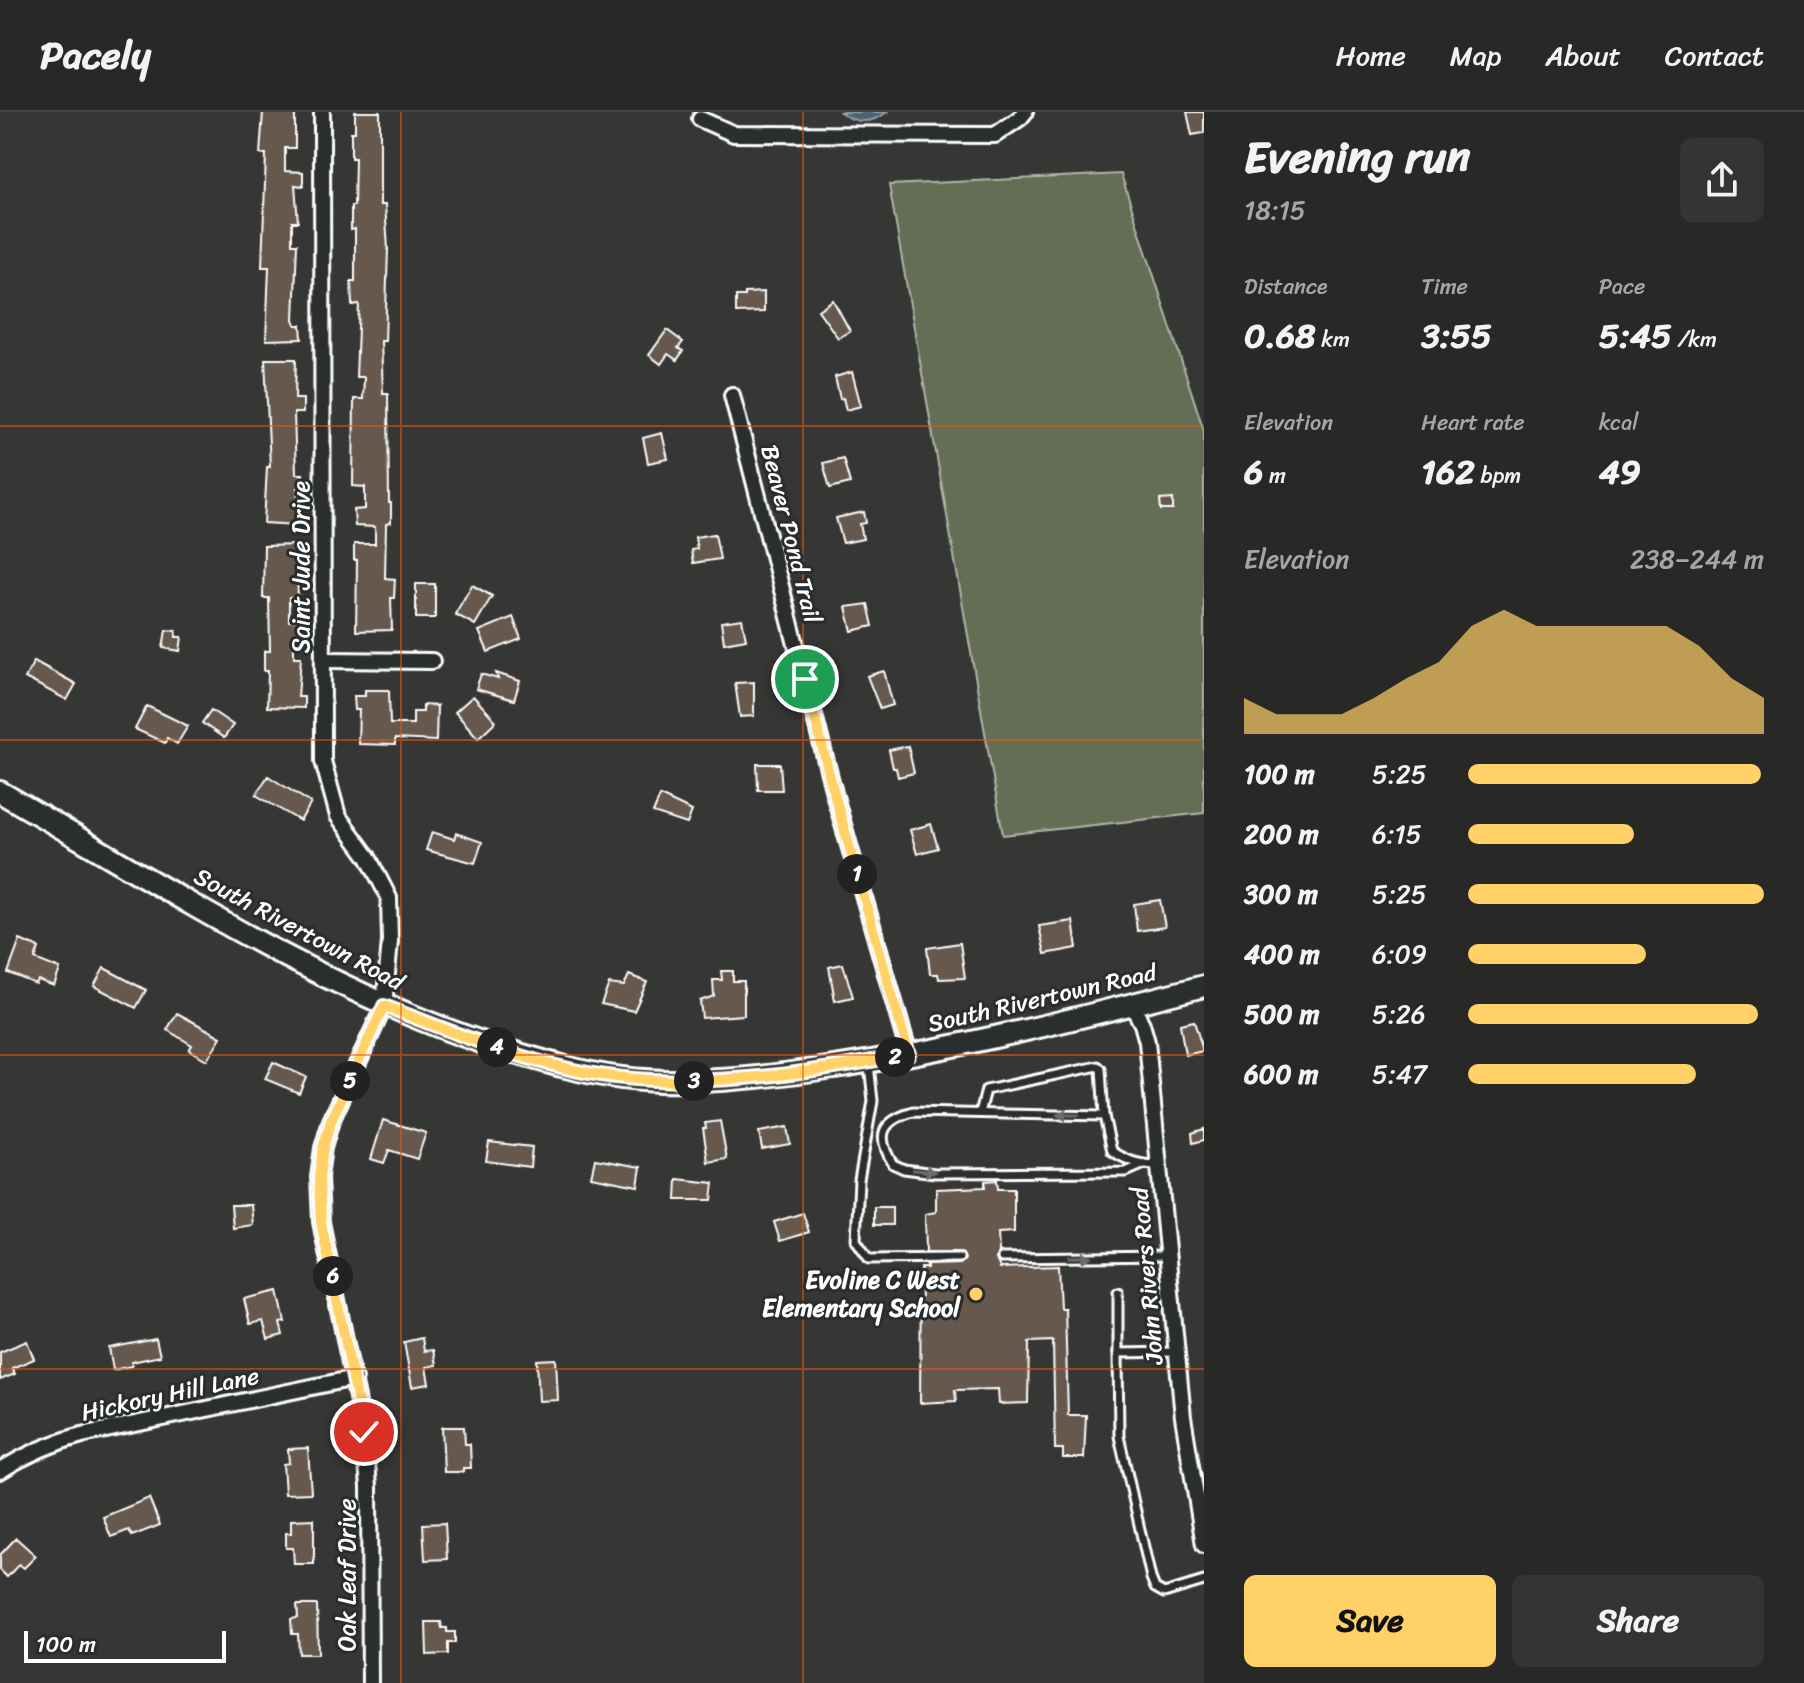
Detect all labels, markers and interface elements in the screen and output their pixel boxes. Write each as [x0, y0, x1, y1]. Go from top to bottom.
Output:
text: Pacely [40, 22, 151, 89]
text: Home [1336, 31, 1406, 80]
text: Map [1450, 31, 1501, 80]
text: About [1545, 31, 1621, 80]
text: Contact [1665, 31, 1764, 80]
text: Evening run [1244, 118, 1470, 196]
button: share [1680, 138, 1764, 222]
text: 18:15 [1244, 187, 1306, 233]
text: Distance [1244, 267, 1328, 306]
text: Time [1421, 267, 1468, 306]
text: Pace [1599, 267, 1645, 306]
text: 0.68 [1244, 306, 1316, 366]
text: 3:55 [1421, 306, 1492, 366]
text: 5:45 [1599, 306, 1672, 366]
text: km [1316, 320, 1350, 359]
text: /km [1672, 320, 1717, 359]
text: Elevation [1244, 403, 1333, 442]
text: Heart rate [1421, 403, 1525, 442]
text: kcal [1599, 403, 1639, 442]
street label: Beaver Pond Trail [748, 440, 834, 629]
text: 6 [1244, 442, 1263, 502]
text: 162 [1421, 442, 1475, 502]
text: 49 [1599, 442, 1641, 502]
text: m [1263, 456, 1286, 495]
text: bpm [1475, 456, 1521, 495]
street label: Saint Jude Drive [280, 480, 322, 653]
text: Elevation [1244, 536, 1349, 582]
text: 238–244 m [1630, 536, 1764, 582]
pin [771, 645, 839, 713]
icon: arrive [783, 657, 827, 701]
text: 100 m [1244, 751, 1315, 797]
text: 5:25 [1372, 751, 1427, 797]
text: 200 m [1244, 811, 1319, 857]
text: 6:15 [1372, 811, 1422, 857]
pin: 1 [837, 854, 877, 894]
text: 1 [852, 854, 862, 893]
street label: South Rivertown Road [186, 856, 413, 1003]
text: 300 m [1244, 871, 1318, 917]
text: 5:25 [1372, 871, 1427, 917]
text: 400 m [1244, 931, 1320, 977]
text: 6:09 [1372, 931, 1427, 977]
street label: South Rivertown Road [923, 951, 1162, 1045]
text: 500 m [1244, 991, 1319, 1037]
text: 5:26 [1372, 991, 1426, 1037]
pin: 4 [477, 1027, 517, 1067]
text: 4 [490, 1027, 504, 1066]
pin: 2 [875, 1037, 915, 1077]
text: 2 [889, 1037, 901, 1076]
text: 600 m [1244, 1051, 1318, 1097]
text: 5:47 [1372, 1051, 1427, 1097]
pin: 5 [330, 1061, 370, 1101]
text: 5 [343, 1061, 357, 1100]
pin: 3 [674, 1061, 714, 1101]
text: 3 [688, 1061, 700, 1100]
one-way arrow [1055, 1109, 1080, 1121]
one-way arrow [912, 1165, 937, 1178]
street label: John Rivers Road [1118, 1184, 1176, 1367]
one-way arrow [1068, 1251, 1093, 1263]
pin: 6 [313, 1256, 353, 1296]
text: 6 [327, 1256, 339, 1295]
place label: Evoline C West Elementary School [762, 1259, 961, 1329]
marker: Evoline C West Elementary School [967, 1285, 985, 1303]
street label: Hickory Hill Lane [77, 1355, 263, 1433]
pin [330, 1398, 398, 1466]
icon: check [342, 1410, 386, 1454]
street label: Oak Leaf Drive [326, 1498, 368, 1652]
button: Save [1244, 1575, 1496, 1667]
button: Share [1512, 1575, 1764, 1667]
text: 100 m [36, 1625, 96, 1664]
scale bar [24, 1627, 226, 1663]

